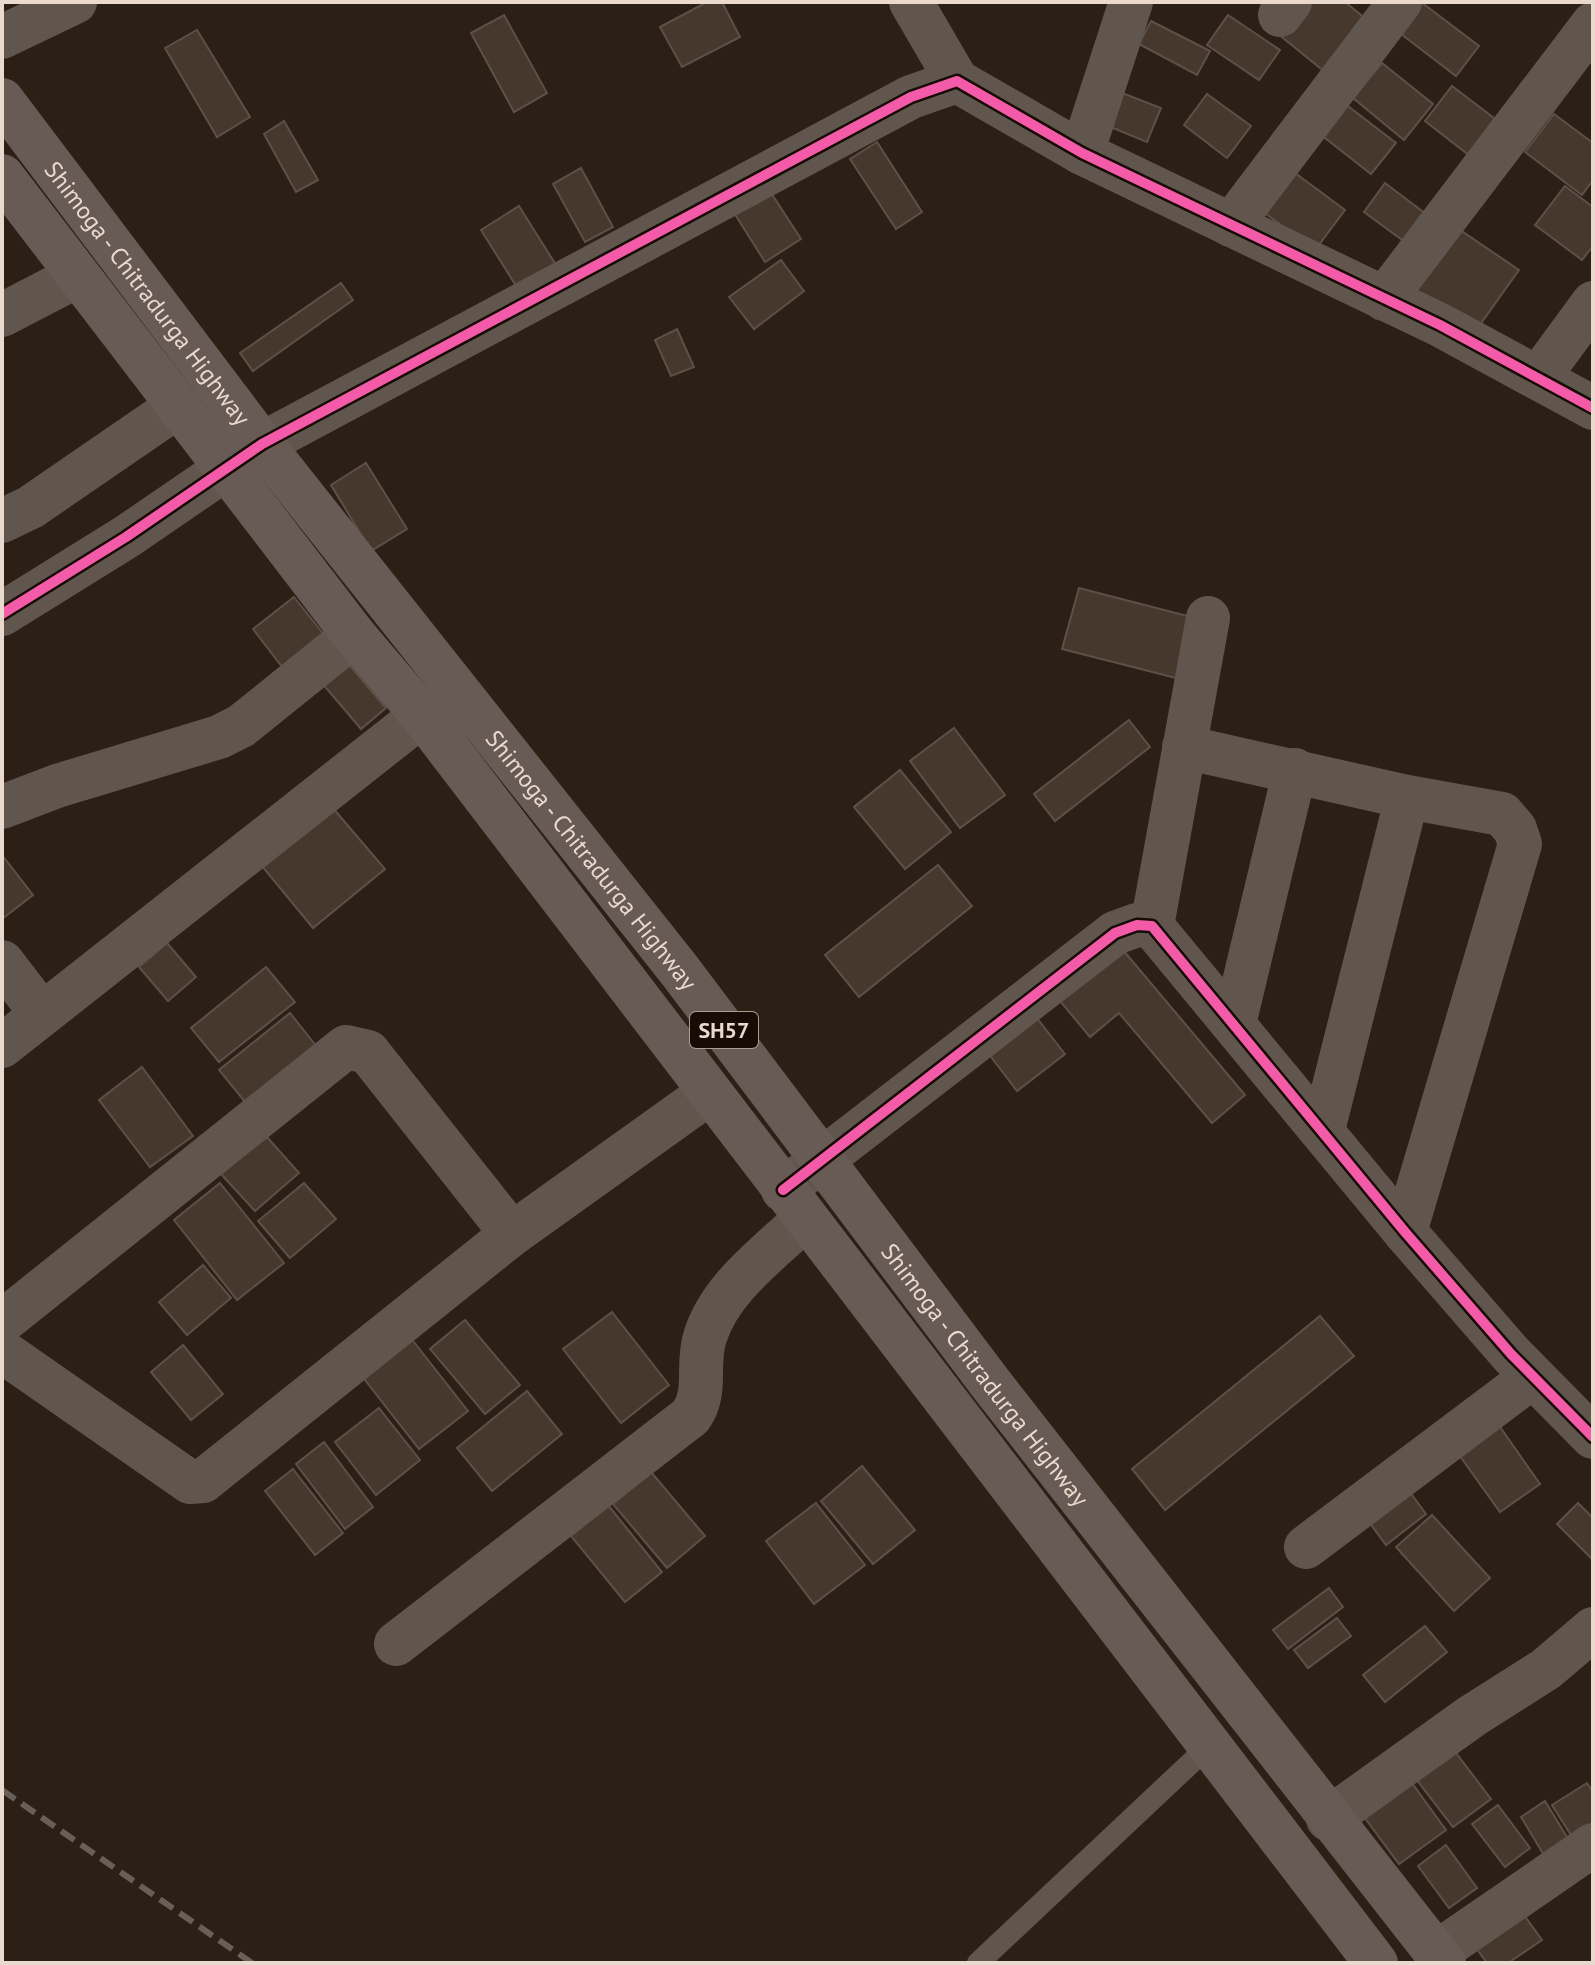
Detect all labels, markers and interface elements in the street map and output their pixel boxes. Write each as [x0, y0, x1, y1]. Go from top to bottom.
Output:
street label: Shimoga - Chitradurga Highway [38, 155, 258, 431]
street label: Shimoga - Chitradurga Highway [479, 724, 704, 996]
road number: SH57 [690, 1012, 758, 1048]
street label: Shimoga - Chitradurga Highway [875, 1237, 1096, 1512]

